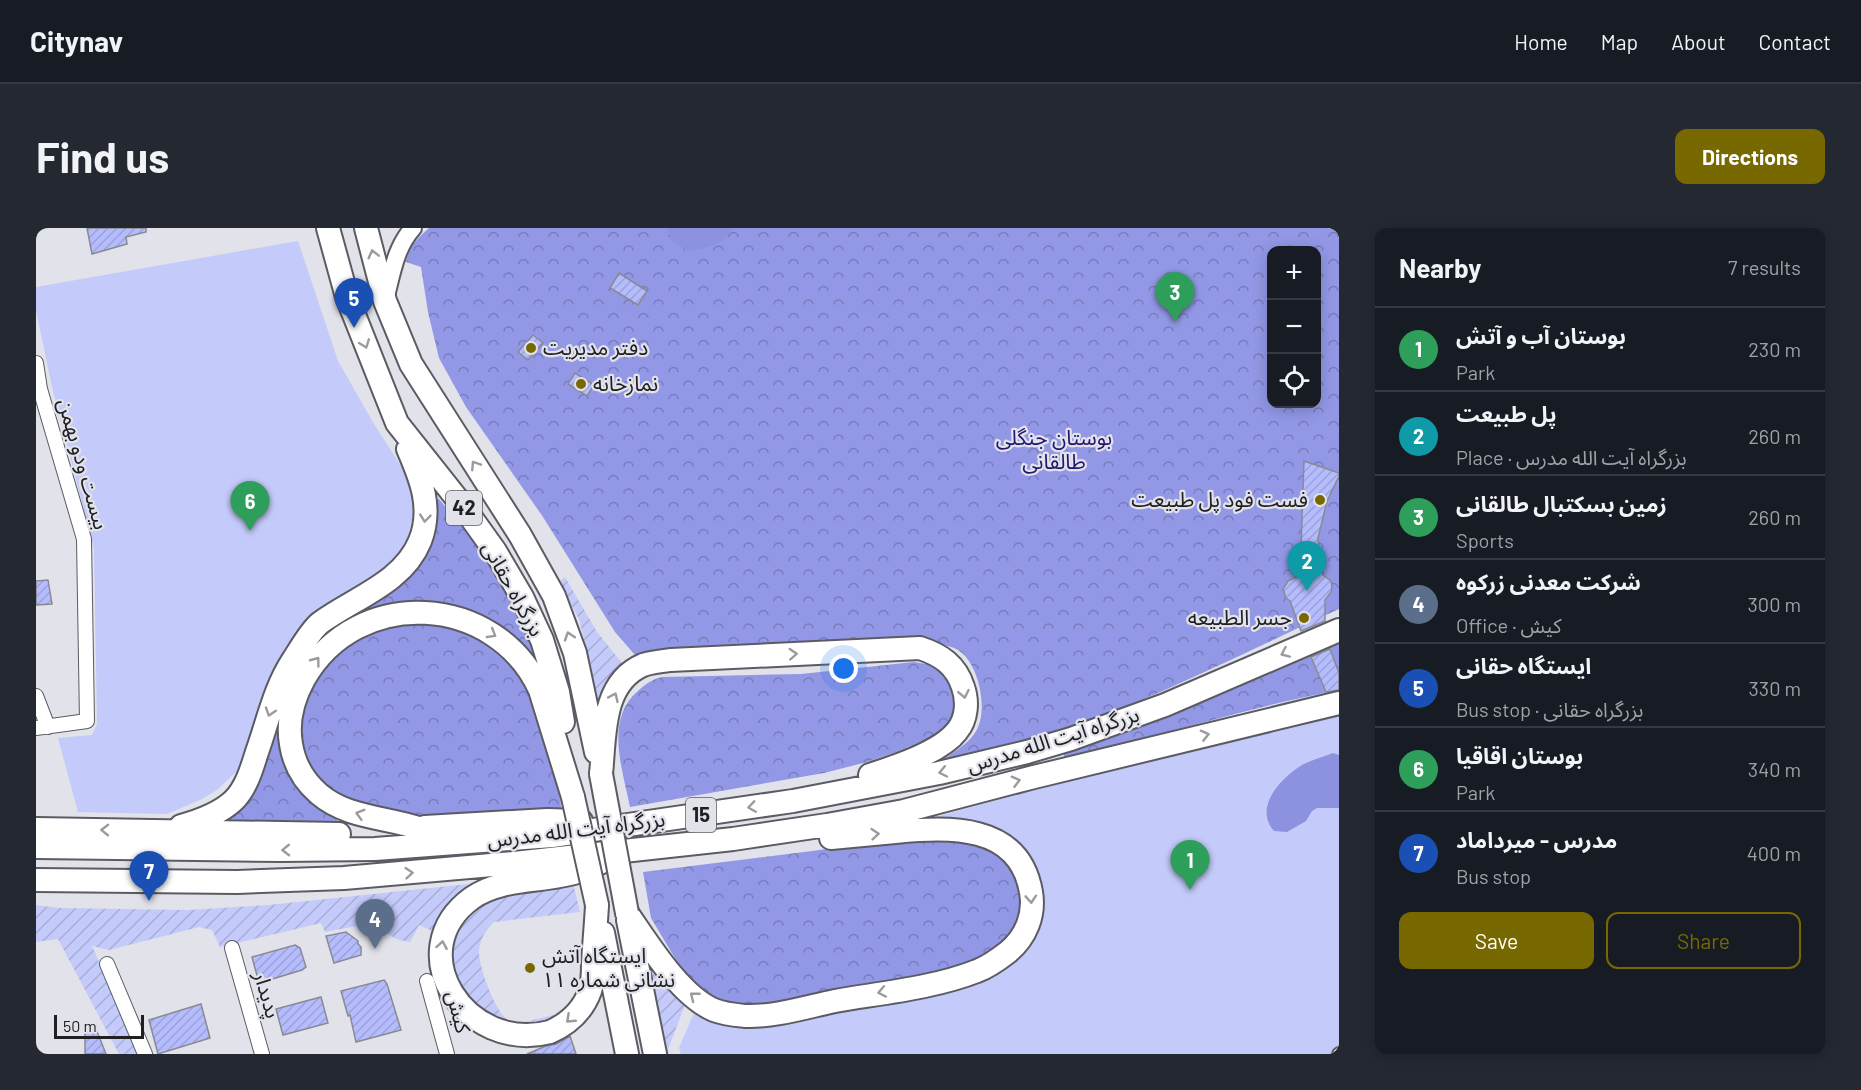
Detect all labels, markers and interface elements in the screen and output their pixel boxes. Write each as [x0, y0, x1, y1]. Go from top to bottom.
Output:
text: Citynav [30, 24, 123, 58]
text: Home [1514, 29, 1568, 54]
text: Map [1601, 29, 1638, 54]
text: About [1671, 29, 1726, 54]
text: Contact [1759, 29, 1831, 54]
button: Directions [1675, 129, 1825, 184]
text: Find us [36, 131, 169, 181]
map controls [1267, 246, 1321, 408]
button: + [1267, 246, 1321, 300]
one-way arrow [368, 249, 380, 259]
text: Nearby [1399, 252, 1481, 283]
text: 7 results [1728, 255, 1801, 279]
pin: 3 [1156, 272, 1194, 322]
pin: 5 [334, 279, 374, 328]
button: − [1267, 300, 1321, 354]
text: بوستان آب و آتش [1456, 322, 1626, 348]
place label: دفتر مدیریت [543, 334, 648, 360]
one-way arrow [358, 337, 370, 348]
text: 1 [1415, 337, 1422, 361]
text: 230 m [1748, 337, 1801, 361]
marker: دفتر مدیریت [524, 341, 538, 355]
button: locate [1267, 354, 1321, 408]
text: Park [1456, 360, 1495, 384]
place label: نمازخانه [593, 370, 658, 396]
marker: نمازخانه [574, 377, 588, 391]
street label: بیست ودو بهمن [53, 395, 115, 532]
text: پل طبیعت [1456, 400, 1557, 426]
park label: بوستان جنگلی طالقانی [996, 424, 1112, 474]
text: 2 [1413, 424, 1424, 448]
text: 260 m [1748, 424, 1801, 448]
text: Place · بزرگراه آیت الله مدرس [1456, 445, 1687, 469]
one-way arrow [471, 461, 483, 471]
pin: 6 [230, 482, 270, 531]
place label: فست فود پل طبیعت [1131, 486, 1308, 513]
text: زمین بسکتبال طالقانی [1456, 490, 1667, 516]
road number: 42 [446, 491, 482, 525]
marker: فست فود پل طبیعت [1313, 493, 1327, 507]
text: 3 [1413, 505, 1424, 529]
text: 260 m [1748, 505, 1801, 529]
one-way arrow [419, 513, 432, 522]
text: Sports [1456, 528, 1514, 552]
street label: بزرگراه حقانی [477, 536, 551, 641]
pin: 2 [1288, 542, 1326, 591]
text: شرکت معدنی زرکوه [1456, 568, 1641, 594]
text: 4 [1412, 592, 1425, 616]
text: 300 m [1748, 592, 1801, 616]
place label: جسر الطبيعه [1188, 604, 1292, 630]
marker: جسر الطبيعه [1297, 611, 1311, 625]
text: Office · کیش [1456, 613, 1562, 637]
one-way arrow [486, 626, 496, 638]
one-way arrow [564, 631, 576, 641]
one-way arrow [1281, 646, 1292, 658]
one-way arrow [789, 648, 798, 661]
text: ایستگاه حقانی [1456, 652, 1591, 678]
your location [829, 654, 858, 683]
one-way arrow [309, 656, 320, 667]
text: 5 [1413, 676, 1424, 700]
text: 330 m [1749, 676, 1801, 700]
one-way arrow [957, 689, 970, 699]
one-way arrow [606, 692, 618, 703]
text: Bus stop · بزرگراه حقانی [1456, 697, 1643, 721]
street label: بزرگراه آیت الله مدرس [963, 700, 1142, 778]
one-way arrow [265, 706, 278, 717]
one-way arrow [1200, 730, 1210, 743]
text: بوستان اقاقیا [1456, 742, 1583, 768]
text: 6 [1413, 757, 1424, 781]
text: 340 m [1748, 757, 1801, 781]
one-way arrow [939, 765, 949, 778]
one-way arrow [1011, 776, 1021, 789]
text: Park [1456, 780, 1495, 804]
road number: 15 [686, 798, 716, 832]
one-way arrow [747, 801, 756, 813]
street label: بزرگراه آیت الله مدرس [485, 805, 666, 853]
one-way arrow [356, 809, 366, 821]
one-way arrow [100, 824, 109, 836]
text: مدرس - میرداماد [1456, 826, 1617, 852]
one-way arrow [870, 828, 879, 841]
pin: 1 [1170, 840, 1210, 890]
text: 7 [1414, 841, 1423, 865]
text: 400 m [1747, 841, 1801, 865]
one-way arrow [282, 844, 291, 856]
pin: 7 [130, 852, 168, 901]
text: Bus stop [1456, 864, 1531, 888]
one-way arrow [405, 867, 414, 880]
one-way arrow [1024, 894, 1037, 903]
pin: 4 [356, 900, 394, 949]
button: Save [1399, 912, 1594, 969]
button: Share [1606, 912, 1801, 969]
one-way arrow [436, 940, 448, 950]
place label: ایستگاه آتش نشانی شماره ۱۱ [542, 942, 675, 992]
marker: ایستگاه آتش نشانی شماره ۱۱ [523, 961, 537, 975]
street label: پدیدار [248, 967, 287, 1022]
one-way arrow [878, 985, 888, 998]
street label: کیش [441, 988, 477, 1036]
one-way arrow [690, 993, 701, 1004]
scale bar [54, 1012, 144, 1040]
one-way arrow [566, 1012, 577, 1023]
text: 50 m [63, 1016, 97, 1035]

